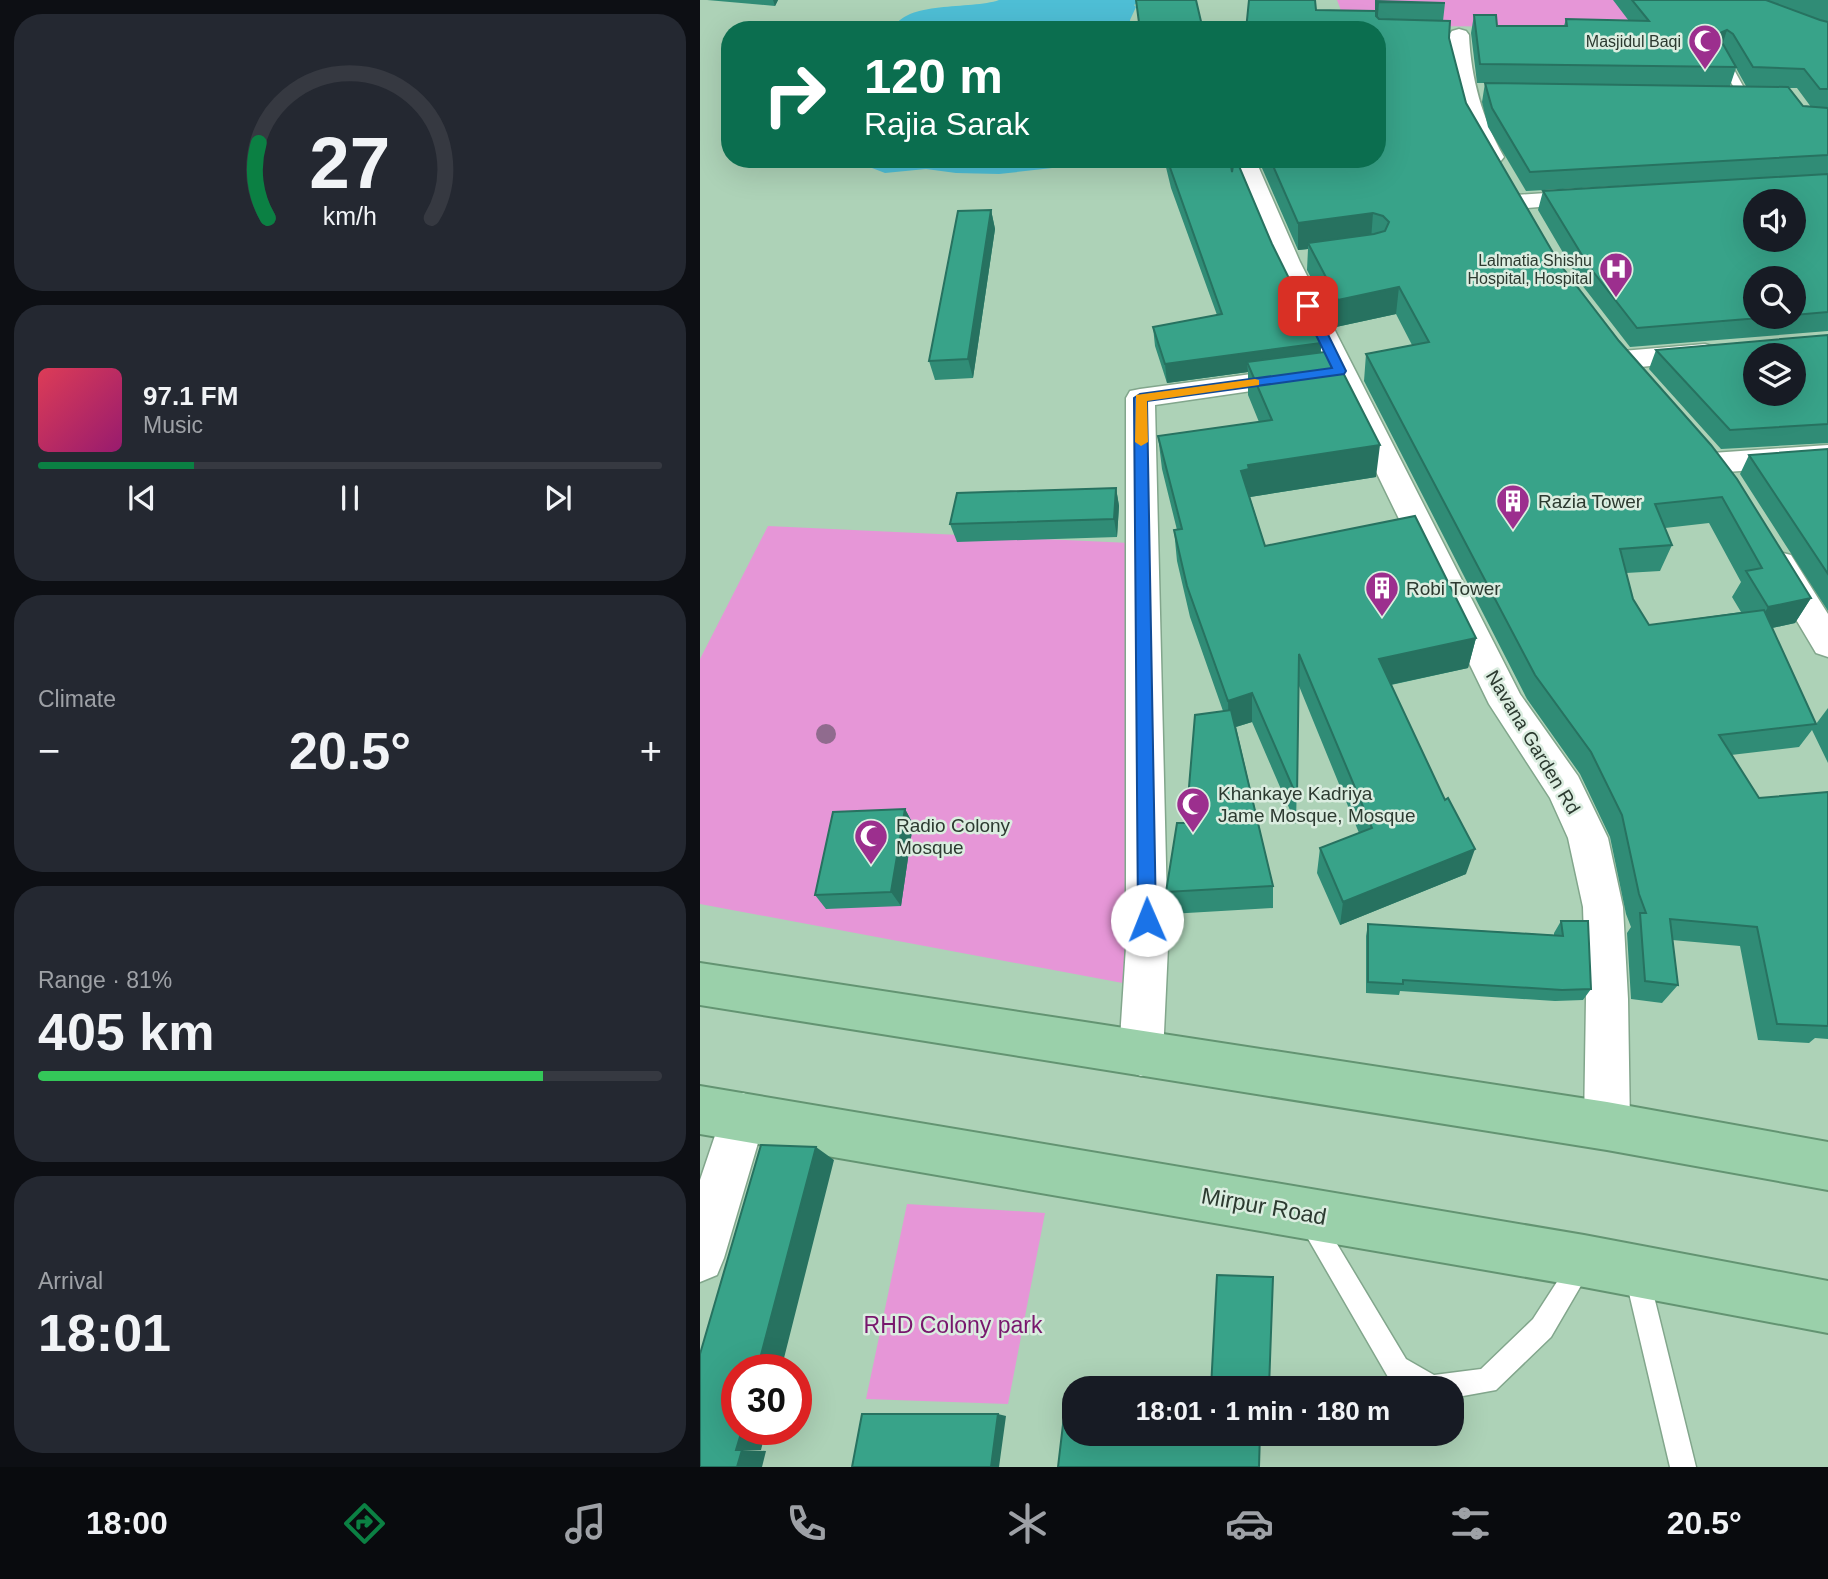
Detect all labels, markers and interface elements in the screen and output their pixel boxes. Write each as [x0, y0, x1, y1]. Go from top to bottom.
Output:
mosque icon: Masjidul Baqi [1686, 22, 1724, 71]
place label: Masjidul Baqi [1586, 33, 1681, 50]
icon: right [749, 49, 840, 140]
text: 120 m [864, 49, 1003, 103]
text: Rajia Sarak [864, 106, 1029, 142]
text: 27 [310, 123, 390, 204]
map controls [1743, 189, 1806, 406]
button: sound [1743, 189, 1806, 252]
text: km/h [323, 202, 377, 230]
hospital icon: Lalmatia Shishu Hospital, Hospital [1597, 250, 1635, 299]
place label: Lalmatia Shishu Hospital, Hospital [1468, 252, 1592, 287]
button: search [1743, 266, 1806, 329]
pin [1278, 276, 1338, 336]
icon: arrive [1289, 287, 1327, 325]
button: layers [1743, 343, 1806, 406]
text: 97.1 FM [143, 381, 238, 411]
text: Music [143, 412, 203, 438]
icon: previous [123, 479, 161, 517]
icon: pause [331, 479, 369, 517]
icon: next [539, 479, 577, 517]
building icon: Razia Tower [1494, 482, 1532, 531]
place label: Razia Tower [1538, 491, 1643, 512]
building icon: Robi Tower [1363, 569, 1401, 618]
place label: Robi Tower [1406, 578, 1501, 599]
street label: Navana Garden Rd [1482, 666, 1584, 818]
text: Climate [38, 686, 116, 712]
text: 20.5° [289, 722, 411, 780]
text: − [38, 730, 60, 772]
text: + [640, 730, 662, 772]
place label: Khankaye Kadriya Jame Mosque, Mosque [1218, 783, 1416, 826]
mosque icon: Khankaye Kadriya Jame Mosque, Mosque [1174, 785, 1212, 834]
place label: Radio Colony Mosque [896, 815, 1011, 858]
mosque icon: Radio Colony Mosque [852, 817, 890, 866]
position arrow [1110, 883, 1184, 957]
text: Range · 81% [38, 967, 172, 993]
text: 405 km [38, 1003, 214, 1061]
street label: Mirpur Road [1199, 1182, 1329, 1230]
text: Arrival [38, 1268, 103, 1294]
text: 18:01 [38, 1304, 171, 1362]
park label: RHD Colony park [864, 1312, 1043, 1338]
speed limit sign: 30 [721, 1354, 812, 1445]
text: 18:01 · 1 min · 180 m [1136, 1396, 1390, 1426]
icon: directions [340, 1499, 389, 1548]
icon: music [561, 1499, 610, 1548]
icon: phone [782, 1499, 831, 1548]
icon: climate [1003, 1499, 1052, 1548]
icon: car [1225, 1499, 1274, 1548]
icon: filters [1446, 1499, 1495, 1548]
text: 18:00 [86, 1505, 168, 1541]
text: 20.5° [1667, 1505, 1742, 1541]

